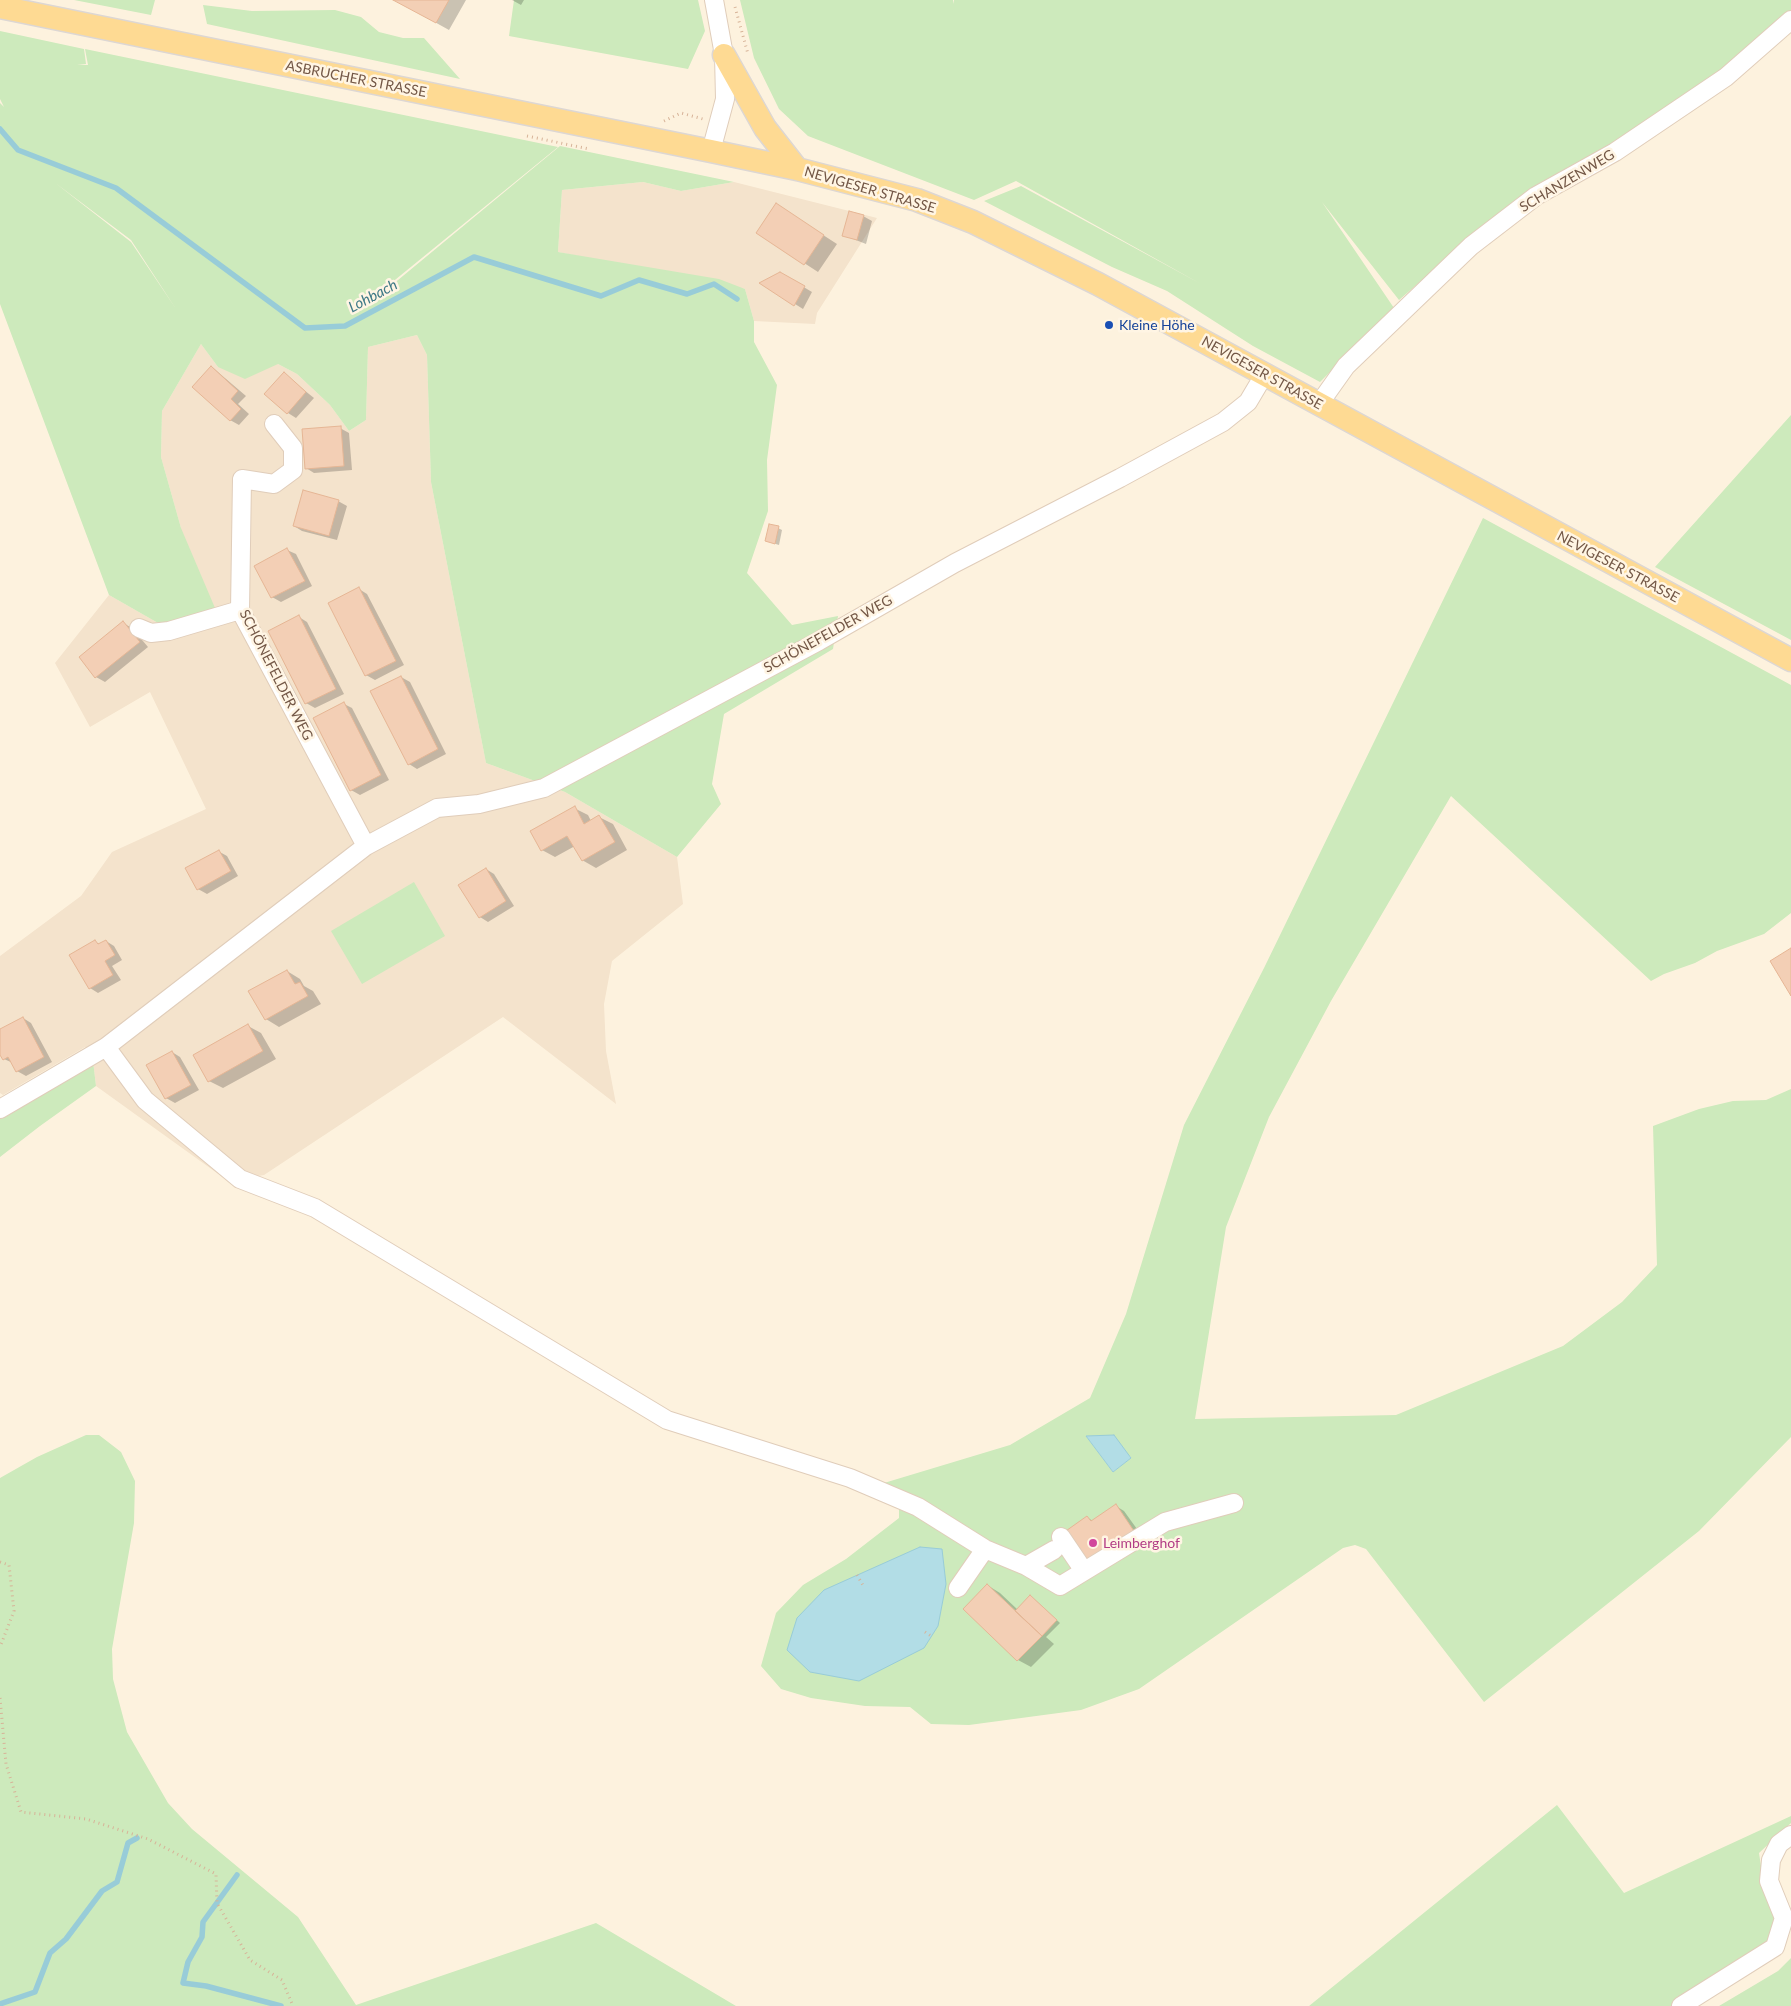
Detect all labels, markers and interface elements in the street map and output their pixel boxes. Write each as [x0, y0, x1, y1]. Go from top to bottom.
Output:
street label: ASBRUCHER STRASSE [284, 57, 428, 101]
street label: SCHANZENWEG [1517, 146, 1617, 216]
street label: NEVIGESER STRASSE [802, 163, 938, 217]
water label: Lohbach [346, 276, 400, 316]
place label: Kleine Höhe [1119, 317, 1195, 333]
marker: Kleine Höhe [1103, 319, 1115, 331]
street label: NEVIGESER STRASSE [1198, 333, 1326, 413]
street label: NEVIGESER STRASSE [1554, 528, 1682, 606]
street label: SCHÖNEFELDER WEG [761, 592, 895, 676]
street label: SCHÖNEFELDER WEG [236, 607, 316, 743]
place label: Leimberghof [1103, 1535, 1180, 1551]
marker: Leimberghof [1087, 1537, 1099, 1549]

